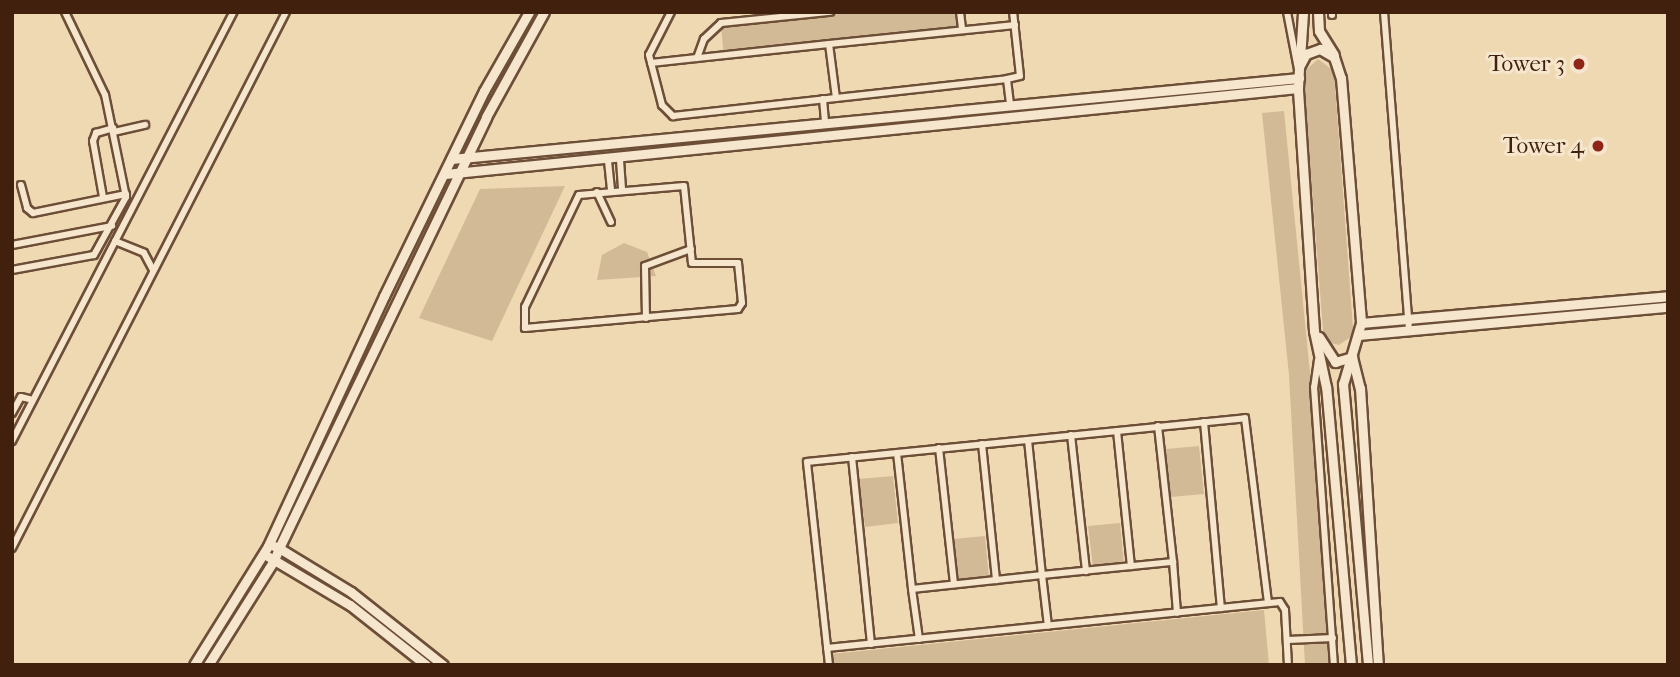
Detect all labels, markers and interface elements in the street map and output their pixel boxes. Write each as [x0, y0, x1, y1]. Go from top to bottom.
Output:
place label: Tower 3 [1488, 50, 1565, 78]
marker: Tower 3 [1571, 56, 1587, 72]
place label: Tower 4 [1503, 132, 1584, 160]
marker: Tower 4 [1590, 138, 1606, 154]

